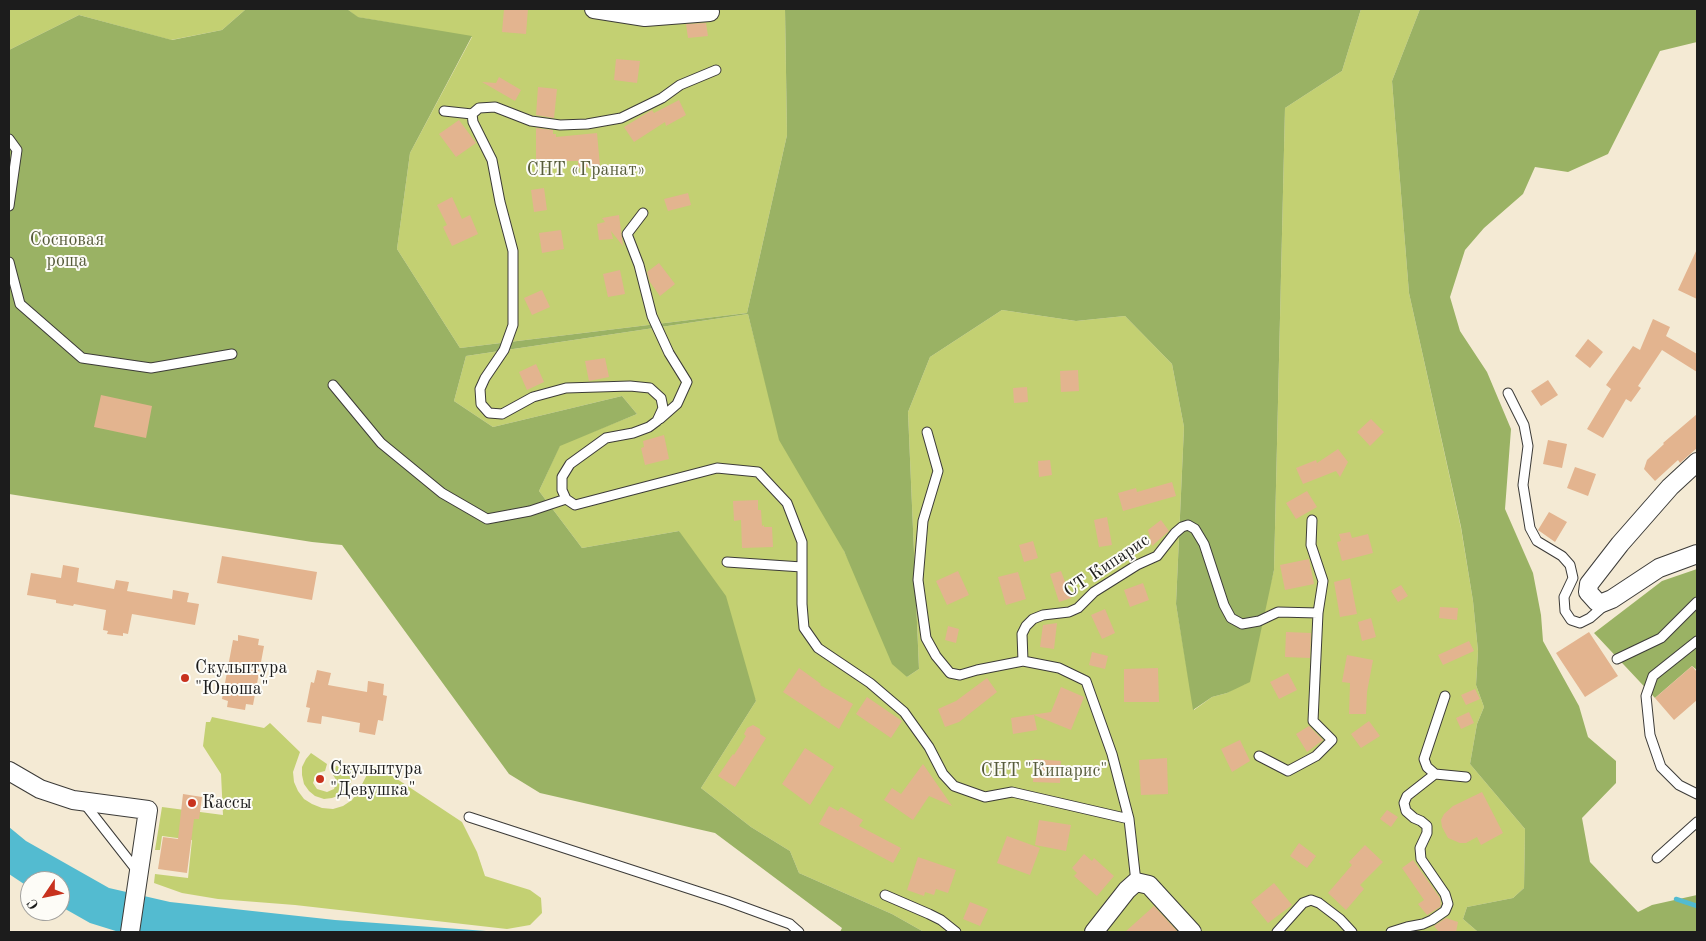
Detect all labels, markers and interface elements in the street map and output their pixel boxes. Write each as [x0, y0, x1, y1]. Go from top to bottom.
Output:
park label: СНТ «Гранат» [527, 159, 645, 181]
park label: Сосновая роща [30, 229, 104, 272]
street label: СТ Кипарис [1060, 530, 1154, 602]
place label: Скульптура "Юноша" [195, 657, 287, 700]
marker: Скульптура "Юноша" [179, 672, 191, 684]
place label: Скульптура "Девушка" [330, 758, 422, 801]
park label: СНТ "Кипарис" [981, 760, 1107, 782]
marker: Скульптура "Девушка" [314, 773, 326, 785]
place label: Кассы [202, 792, 252, 814]
marker: Кассы [186, 797, 198, 809]
north arrow [20, 871, 70, 921]
text: С [25, 896, 42, 912]

